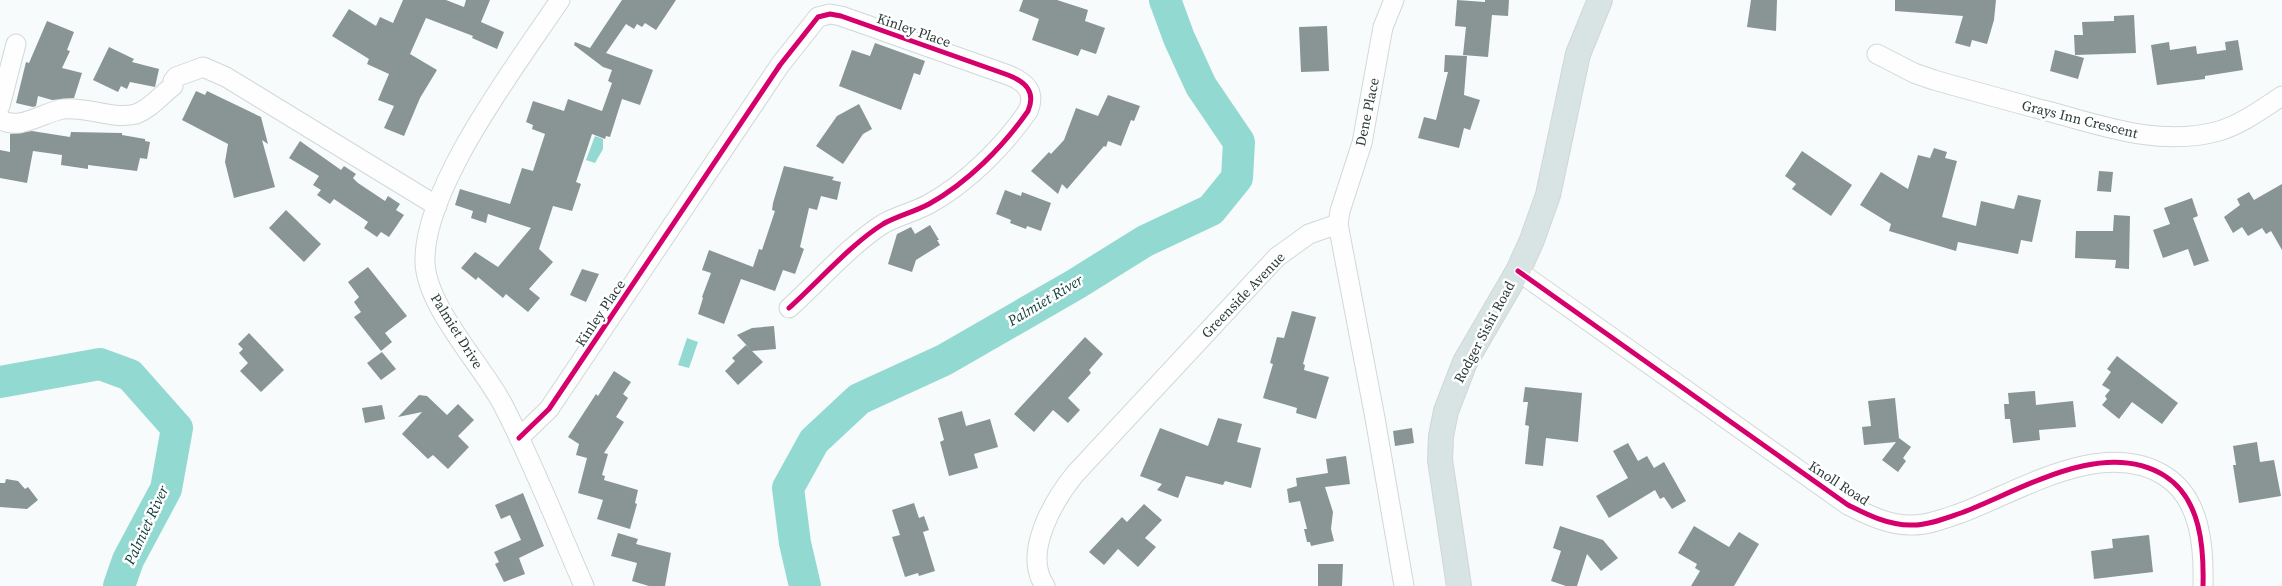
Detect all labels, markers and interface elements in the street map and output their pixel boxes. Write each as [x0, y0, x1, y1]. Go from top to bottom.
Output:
street label: Kinley Place [874, 8, 954, 52]
street label: Dene Place [1350, 76, 1384, 148]
street label: Grays Inn Crescent [2020, 95, 2141, 143]
street label: Greenside Avenue [1197, 248, 1289, 342]
water label: Palmiet River [1002, 269, 1088, 331]
street label: Kinley Place [570, 275, 630, 351]
street label: Rodger Sishi Road [1449, 277, 1519, 386]
street label: Palmiet Drive [426, 290, 488, 372]
street label: Knoll Road [1805, 456, 1873, 510]
water label: Palmiet River [118, 481, 174, 569]

